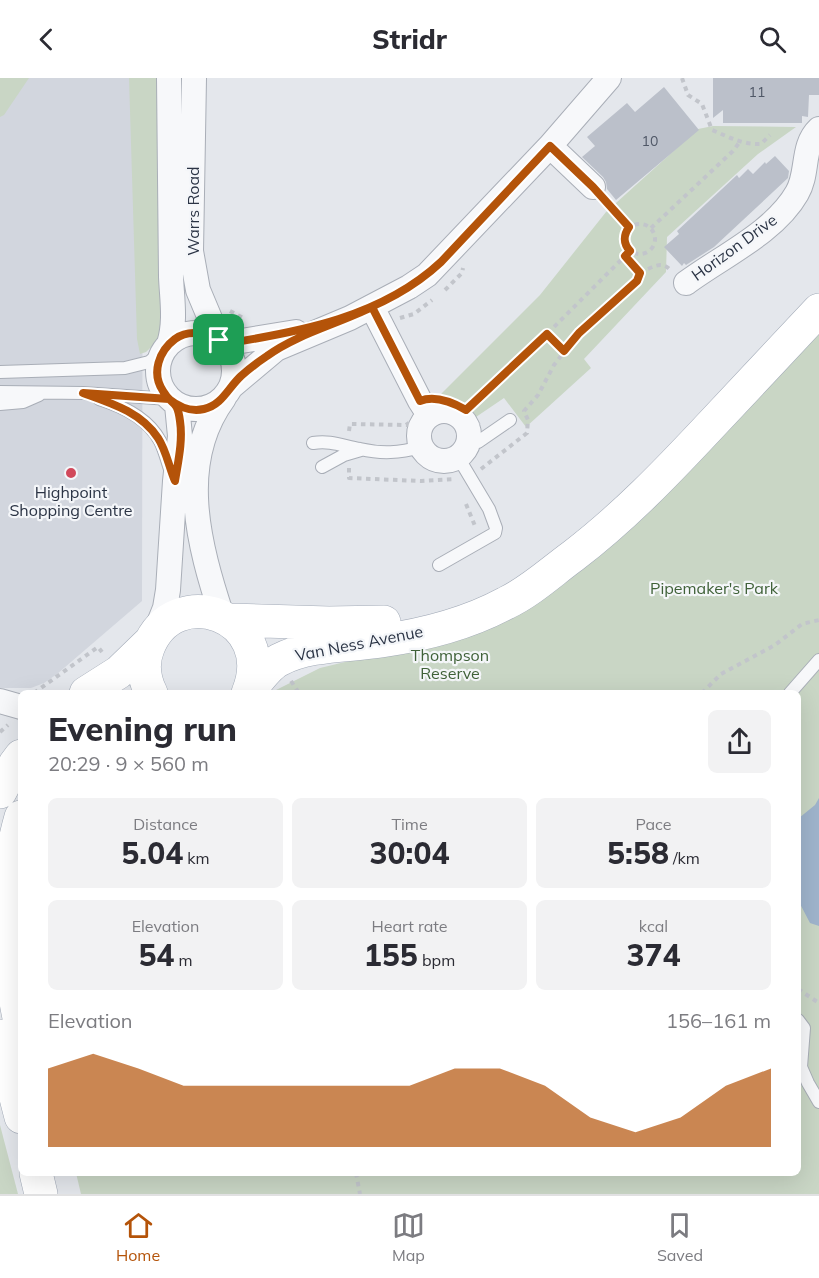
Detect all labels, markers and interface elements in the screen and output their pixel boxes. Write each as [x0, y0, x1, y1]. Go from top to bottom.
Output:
text: Stridr [372, 22, 447, 56]
icon: back [30, 23, 63, 56]
icon: search [756, 23, 789, 56]
house number: 11 [749, 83, 765, 101]
house number: 10 [642, 132, 658, 150]
street label: Warrs Road [183, 166, 203, 256]
street label: Horizon Drive [687, 209, 781, 285]
pin [193, 314, 244, 365]
icon: arrive [202, 323, 235, 356]
marker: Highpoint Shopping Centre [64, 466, 78, 480]
place label: Highpoint Shopping Centre [9, 482, 133, 520]
park label: Pipemaker's Park [650, 578, 779, 598]
street label: Van Ness Avenue [293, 621, 425, 665]
park label: Thompson Reserve [411, 645, 489, 683]
text: Evening run [48, 708, 237, 749]
button: share [708, 710, 771, 773]
text: 20:29 · 9 × 560 m [48, 751, 209, 776]
text: Distance [133, 814, 198, 834]
text: Time [391, 814, 428, 834]
text: Pace [635, 814, 672, 834]
text: 5.04 [121, 834, 183, 872]
text: 30:04 [370, 834, 449, 872]
text: 5:58 [607, 834, 669, 872]
text: km [183, 848, 210, 868]
text: /km [669, 848, 700, 868]
text: Elevation [132, 916, 199, 936]
text: Heart rate [371, 916, 448, 936]
text: kcal [639, 916, 668, 936]
text: 54 [138, 936, 174, 974]
text: 155 [364, 936, 418, 974]
text: 374 [627, 936, 681, 974]
text: m [174, 950, 193, 970]
text: bpm [418, 950, 455, 970]
text: Elevation [48, 1008, 133, 1033]
text: 156–161 m [666, 1008, 771, 1033]
tab: Home [116, 1209, 160, 1265]
tab: Map [392, 1209, 425, 1265]
tab: Saved [657, 1209, 703, 1265]

